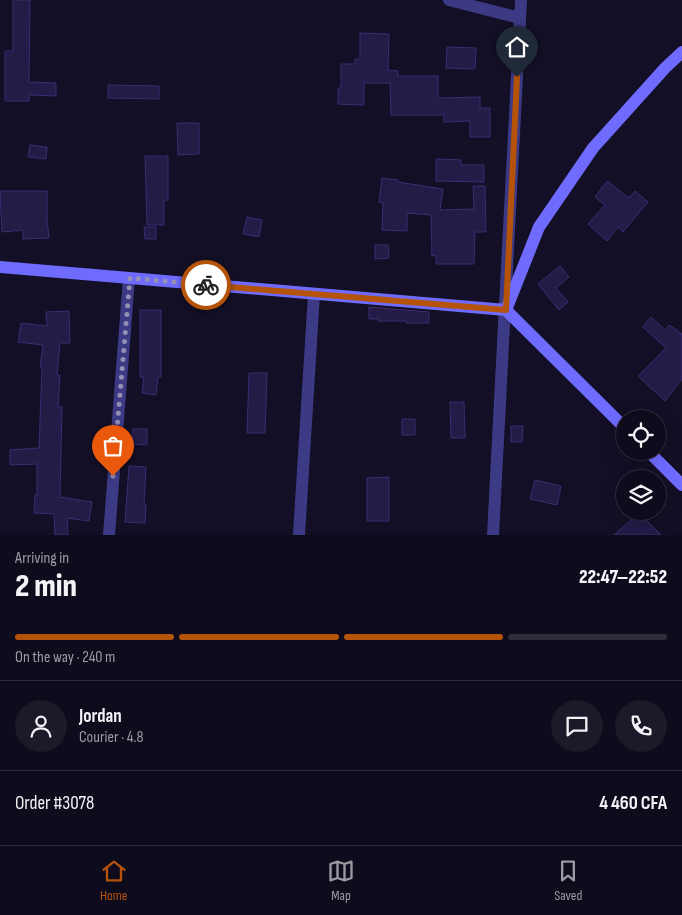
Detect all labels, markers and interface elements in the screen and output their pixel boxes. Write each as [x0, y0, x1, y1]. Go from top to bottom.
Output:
pin [496, 26, 538, 77]
icon: home [503, 33, 531, 61]
courier [181, 260, 231, 310]
icon: bike [192, 271, 220, 299]
map controls [616, 410, 666, 520]
button: locate [616, 410, 666, 460]
pin [92, 425, 134, 476]
icon: bag [99, 432, 127, 460]
button: layers [616, 470, 666, 520]
text: Arriving in [15, 549, 69, 568]
text: 22:47–22:52 [579, 566, 667, 589]
text: 2 min [15, 567, 77, 606]
text: On the way · 240 m [15, 648, 115, 667]
button: person [15, 700, 67, 752]
button: chat [551, 700, 603, 752]
button: phone [615, 700, 667, 752]
text: Jordan [79, 705, 122, 728]
text: Courier · 4.8 [79, 728, 143, 747]
text: Order #3078 [15, 792, 94, 815]
text: 4 460 CFA [599, 792, 667, 815]
tab: Home [100, 857, 128, 904]
tab: Map [327, 857, 355, 904]
tab: Saved [554, 857, 582, 904]

